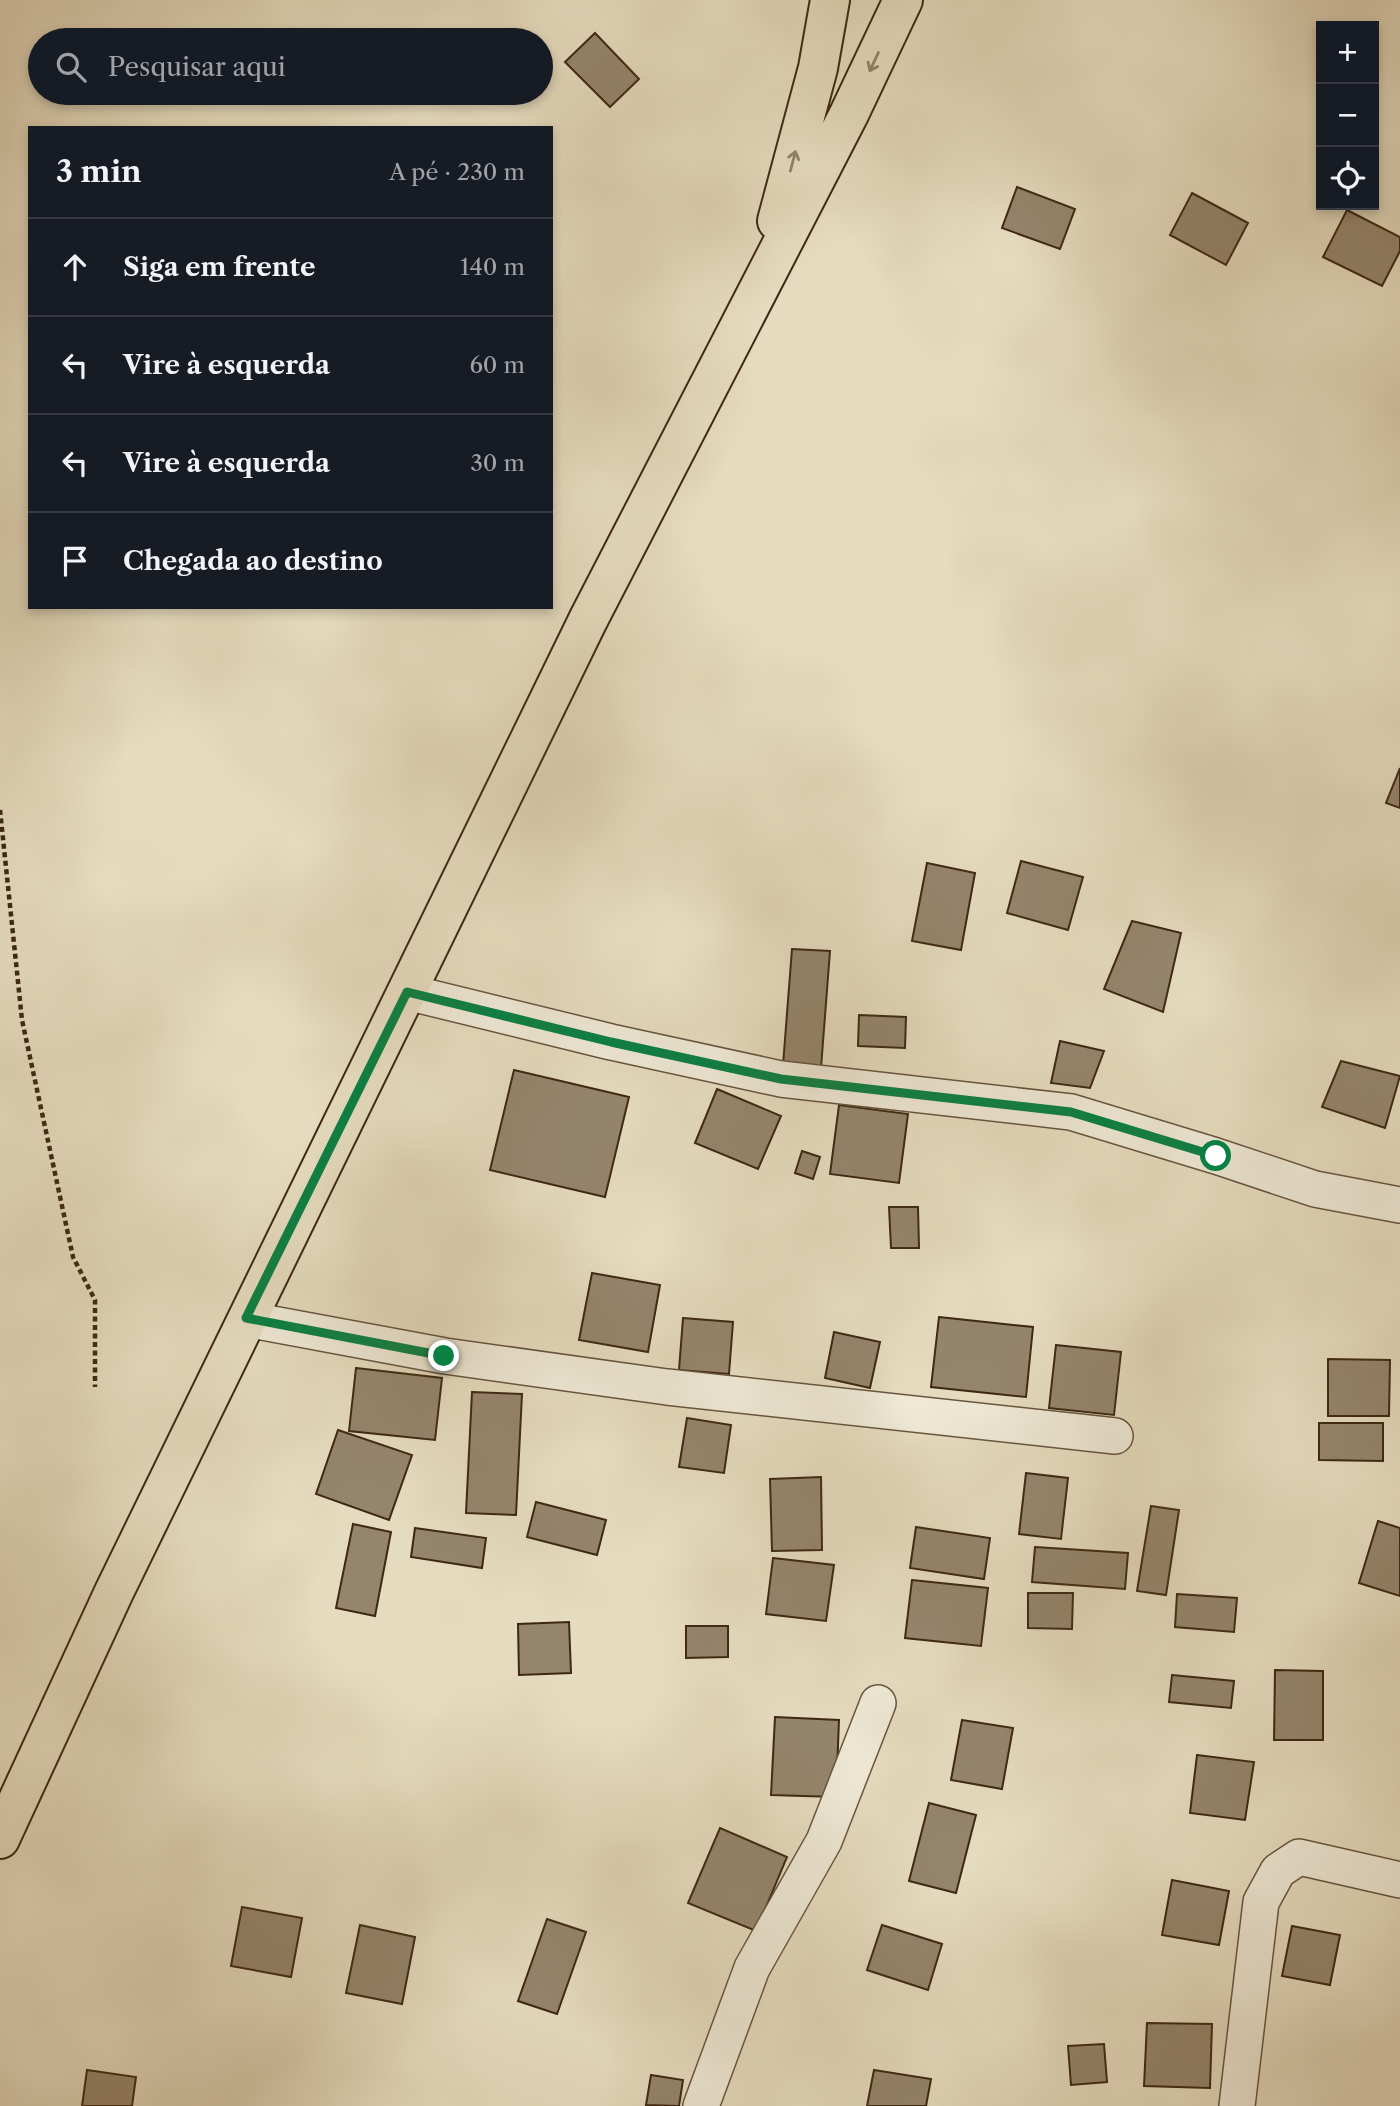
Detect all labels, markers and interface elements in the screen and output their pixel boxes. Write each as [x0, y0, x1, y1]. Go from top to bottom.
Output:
map controls [1316, 21, 1379, 210]
button: + [1316, 21, 1379, 84]
search box [28, 28, 553, 105]
icon: search [52, 48, 90, 86]
text: Pesquisar aqui [108, 51, 286, 83]
one-way arrow [867, 51, 880, 72]
button: − [1316, 84, 1379, 147]
button: locate [1316, 147, 1379, 210]
one-way arrow [787, 150, 800, 173]
text: 3 min [56, 153, 142, 190]
text: A pé · 230 m [389, 158, 525, 186]
icon: ahead [56, 248, 94, 286]
text: Siga em frente [123, 251, 316, 283]
text: 140 m [460, 253, 525, 281]
icon: left [56, 346, 94, 384]
text: Vire à esquerda [123, 349, 330, 381]
text: 60 m [469, 351, 525, 379]
icon: left [56, 444, 94, 482]
text: Vire à esquerda [123, 447, 330, 479]
text: 30 m [470, 449, 525, 477]
icon: arrive [56, 542, 94, 580]
text: Chegada ao destino [123, 545, 383, 577]
route start [1200, 1140, 1231, 1171]
route end [428, 1340, 459, 1371]

